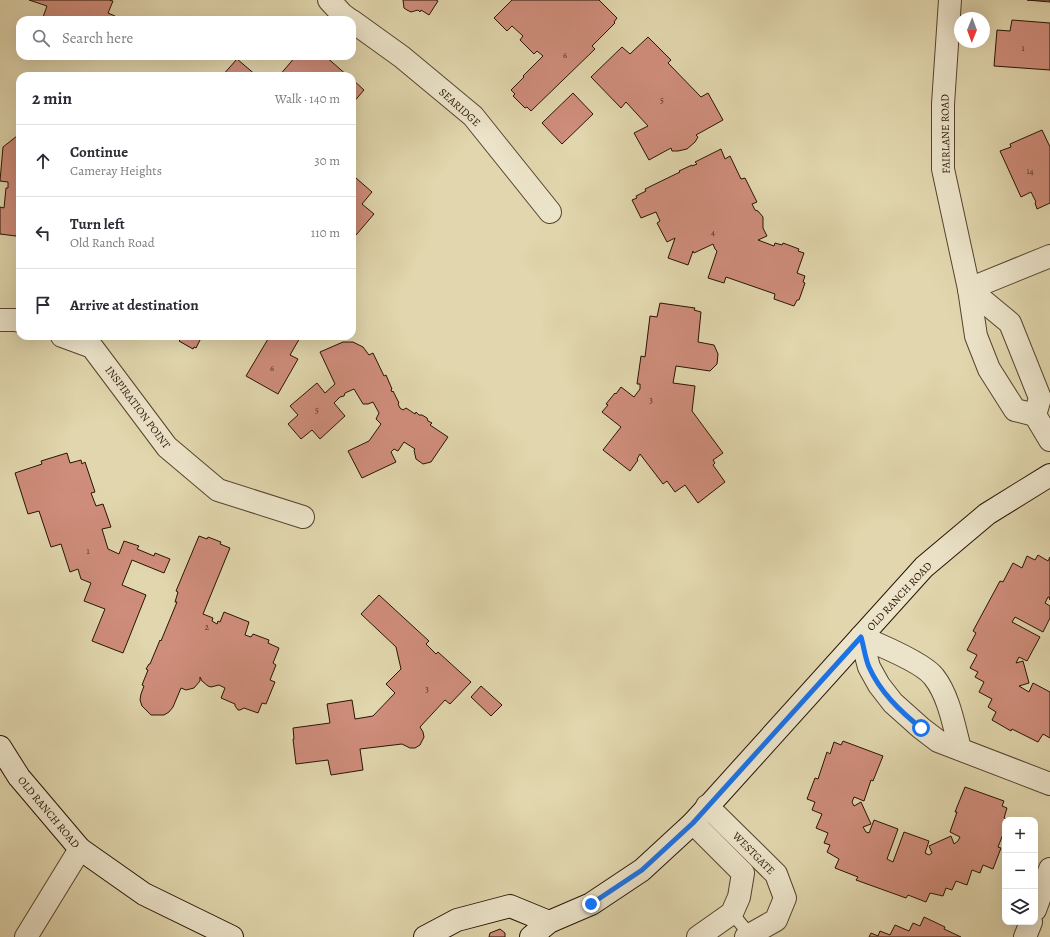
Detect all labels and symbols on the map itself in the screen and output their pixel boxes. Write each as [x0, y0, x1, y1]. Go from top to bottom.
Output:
north arrow [954, 12, 990, 48]
house number: 1 [1021, 42, 1025, 54]
house number: 6 [563, 49, 567, 61]
street label: SEARIDGE [436, 85, 484, 130]
house number: 5 [660, 94, 664, 106]
street label: FAIRLANE ROAD [937, 94, 954, 174]
house number: 14 [1026, 165, 1034, 177]
house number: 4 [711, 226, 715, 238]
house number: 6 [270, 362, 274, 374]
street label: INSPIRATION POINT [102, 363, 174, 452]
house number: 3 [649, 394, 653, 406]
house number: 5 [315, 404, 319, 416]
house number: 1 [86, 545, 90, 557]
street label: OLD RANCH ROAD [863, 558, 936, 634]
house number: 2 [205, 621, 210, 633]
house number: 3 [425, 683, 429, 695]
route start [912, 719, 930, 737]
street label: OLD RANCH ROAD [14, 773, 83, 852]
street label: WESTGATE [728, 828, 778, 878]
route end [582, 895, 600, 913]

